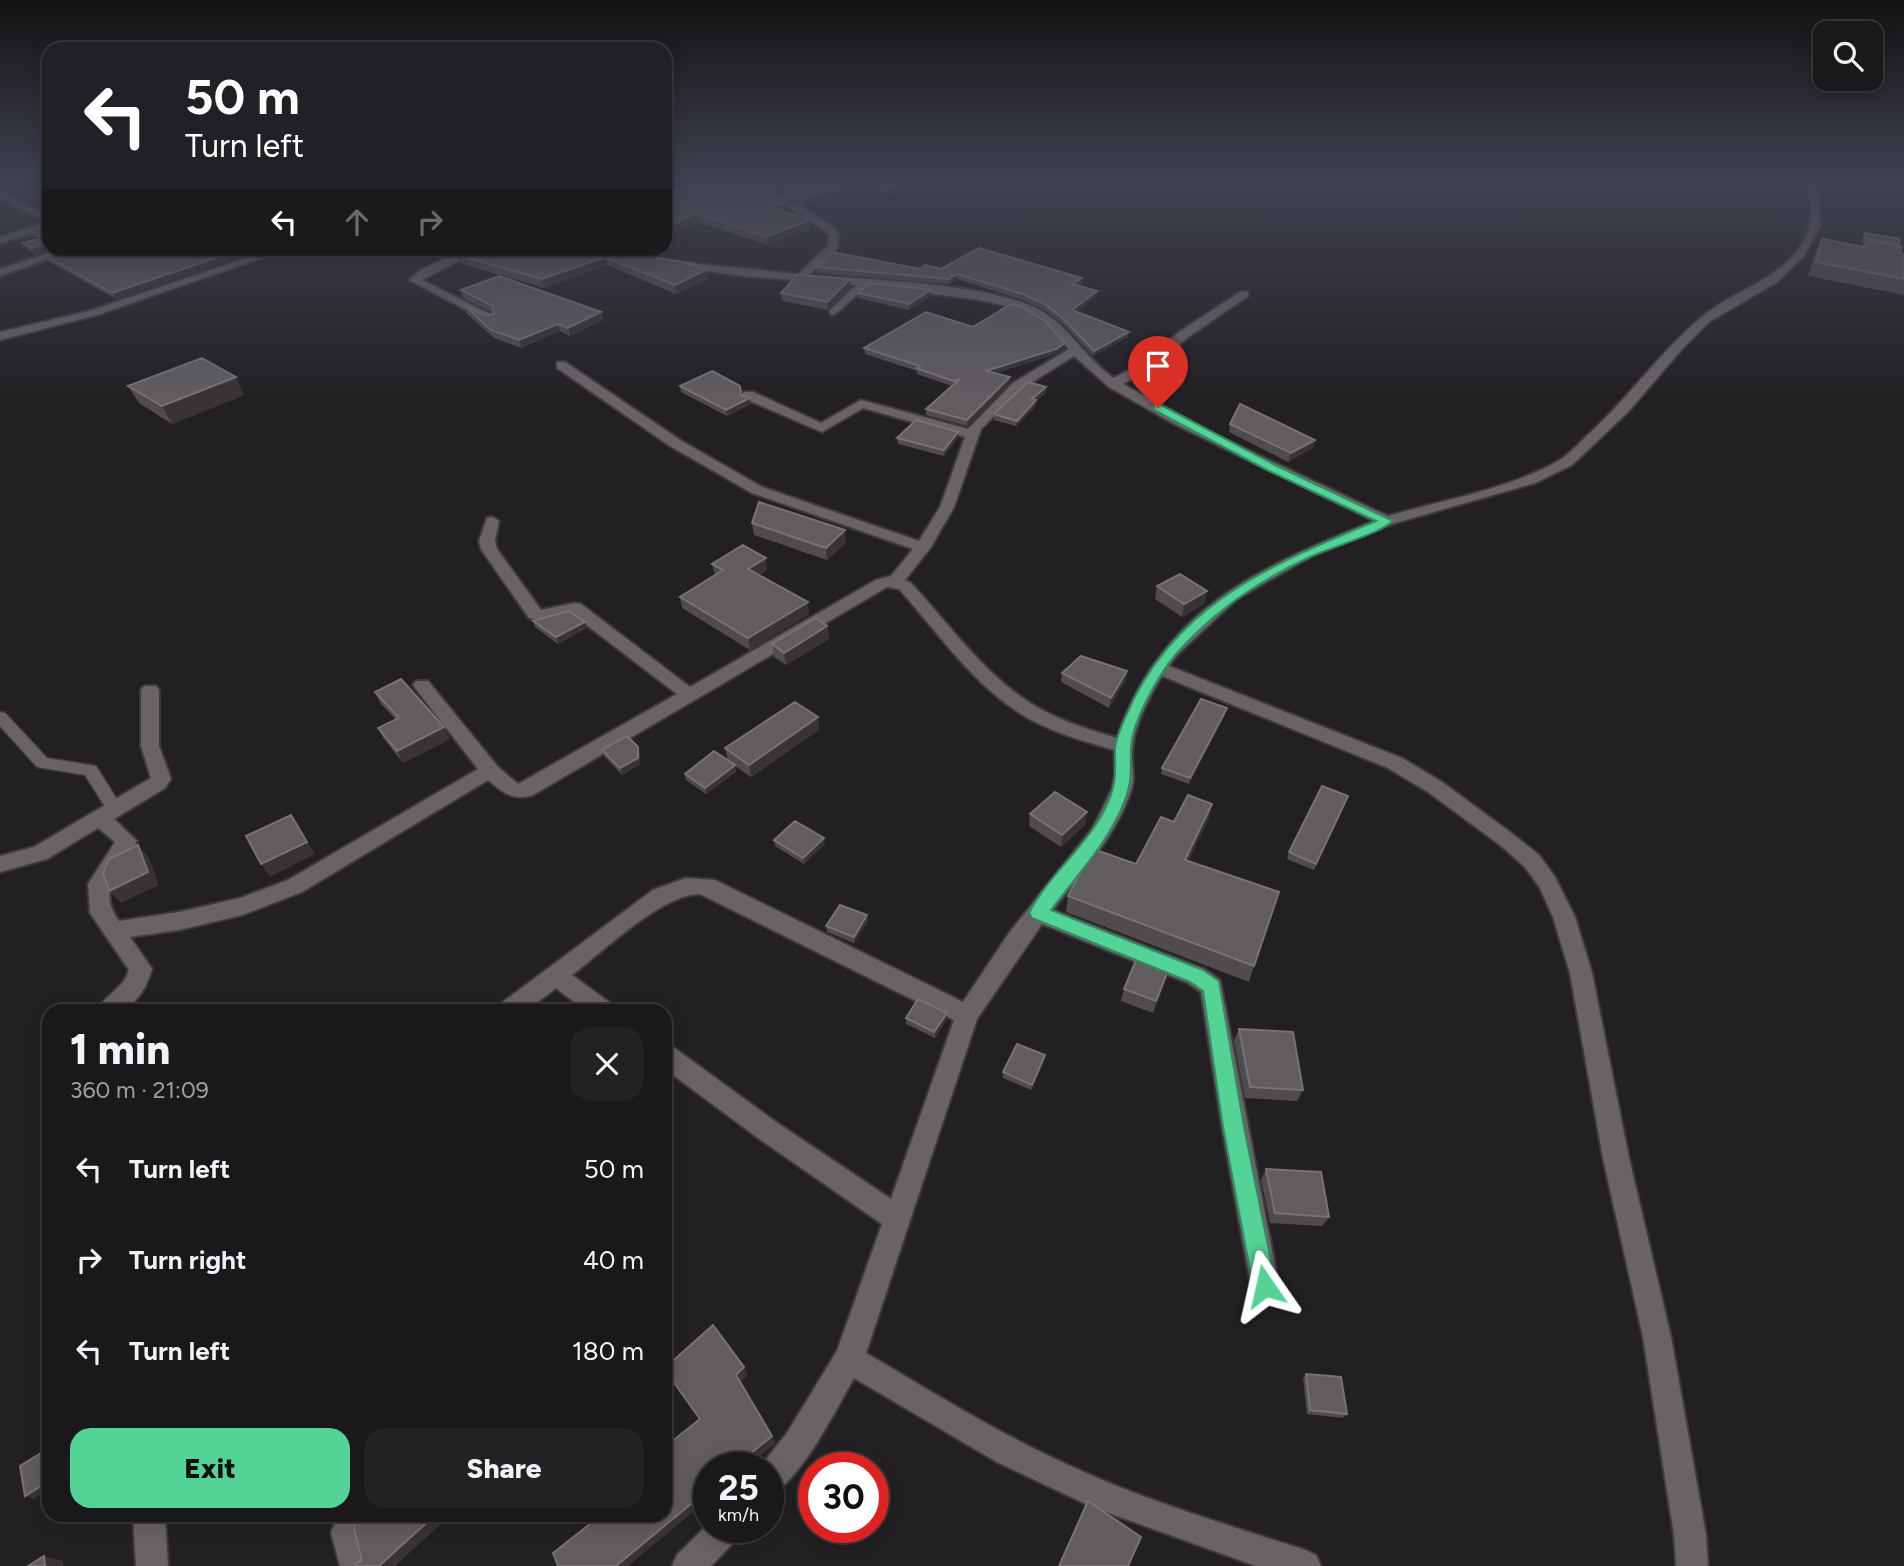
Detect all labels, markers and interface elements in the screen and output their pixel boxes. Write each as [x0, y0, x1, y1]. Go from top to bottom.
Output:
map controls [1813, 21, 1883, 91]
button: search [1813, 21, 1883, 91]
text: 50 m [185, 67, 300, 126]
icon: left [70, 70, 161, 161]
text: Turn left [185, 127, 304, 165]
icon: left [265, 203, 303, 241]
icon: ahead [338, 203, 376, 241]
icon: right [411, 203, 449, 241]
pin [1128, 336, 1188, 408]
icon: arrive [1139, 347, 1177, 385]
text: 1 min [70, 1024, 170, 1075]
button: close [570, 1027, 644, 1101]
text: 360 m · 21:09 [70, 1076, 209, 1104]
icon: left [70, 1150, 108, 1188]
text: Turn left [129, 1153, 230, 1185]
text: 50 m [584, 1153, 644, 1185]
icon: right [70, 1241, 108, 1279]
text: Turn right [129, 1244, 246, 1276]
text: 40 m [583, 1244, 644, 1276]
position arrow [1228, 1249, 1302, 1323]
icon: left [70, 1332, 108, 1370]
text: Turn left [129, 1335, 230, 1367]
text: 180 m [572, 1335, 644, 1367]
button: Exit [70, 1428, 350, 1508]
button: Share [364, 1428, 644, 1508]
speed limit sign: 30 [798, 1452, 889, 1543]
text: 25 [718, 1467, 759, 1509]
text: km/h [718, 1504, 759, 1526]

